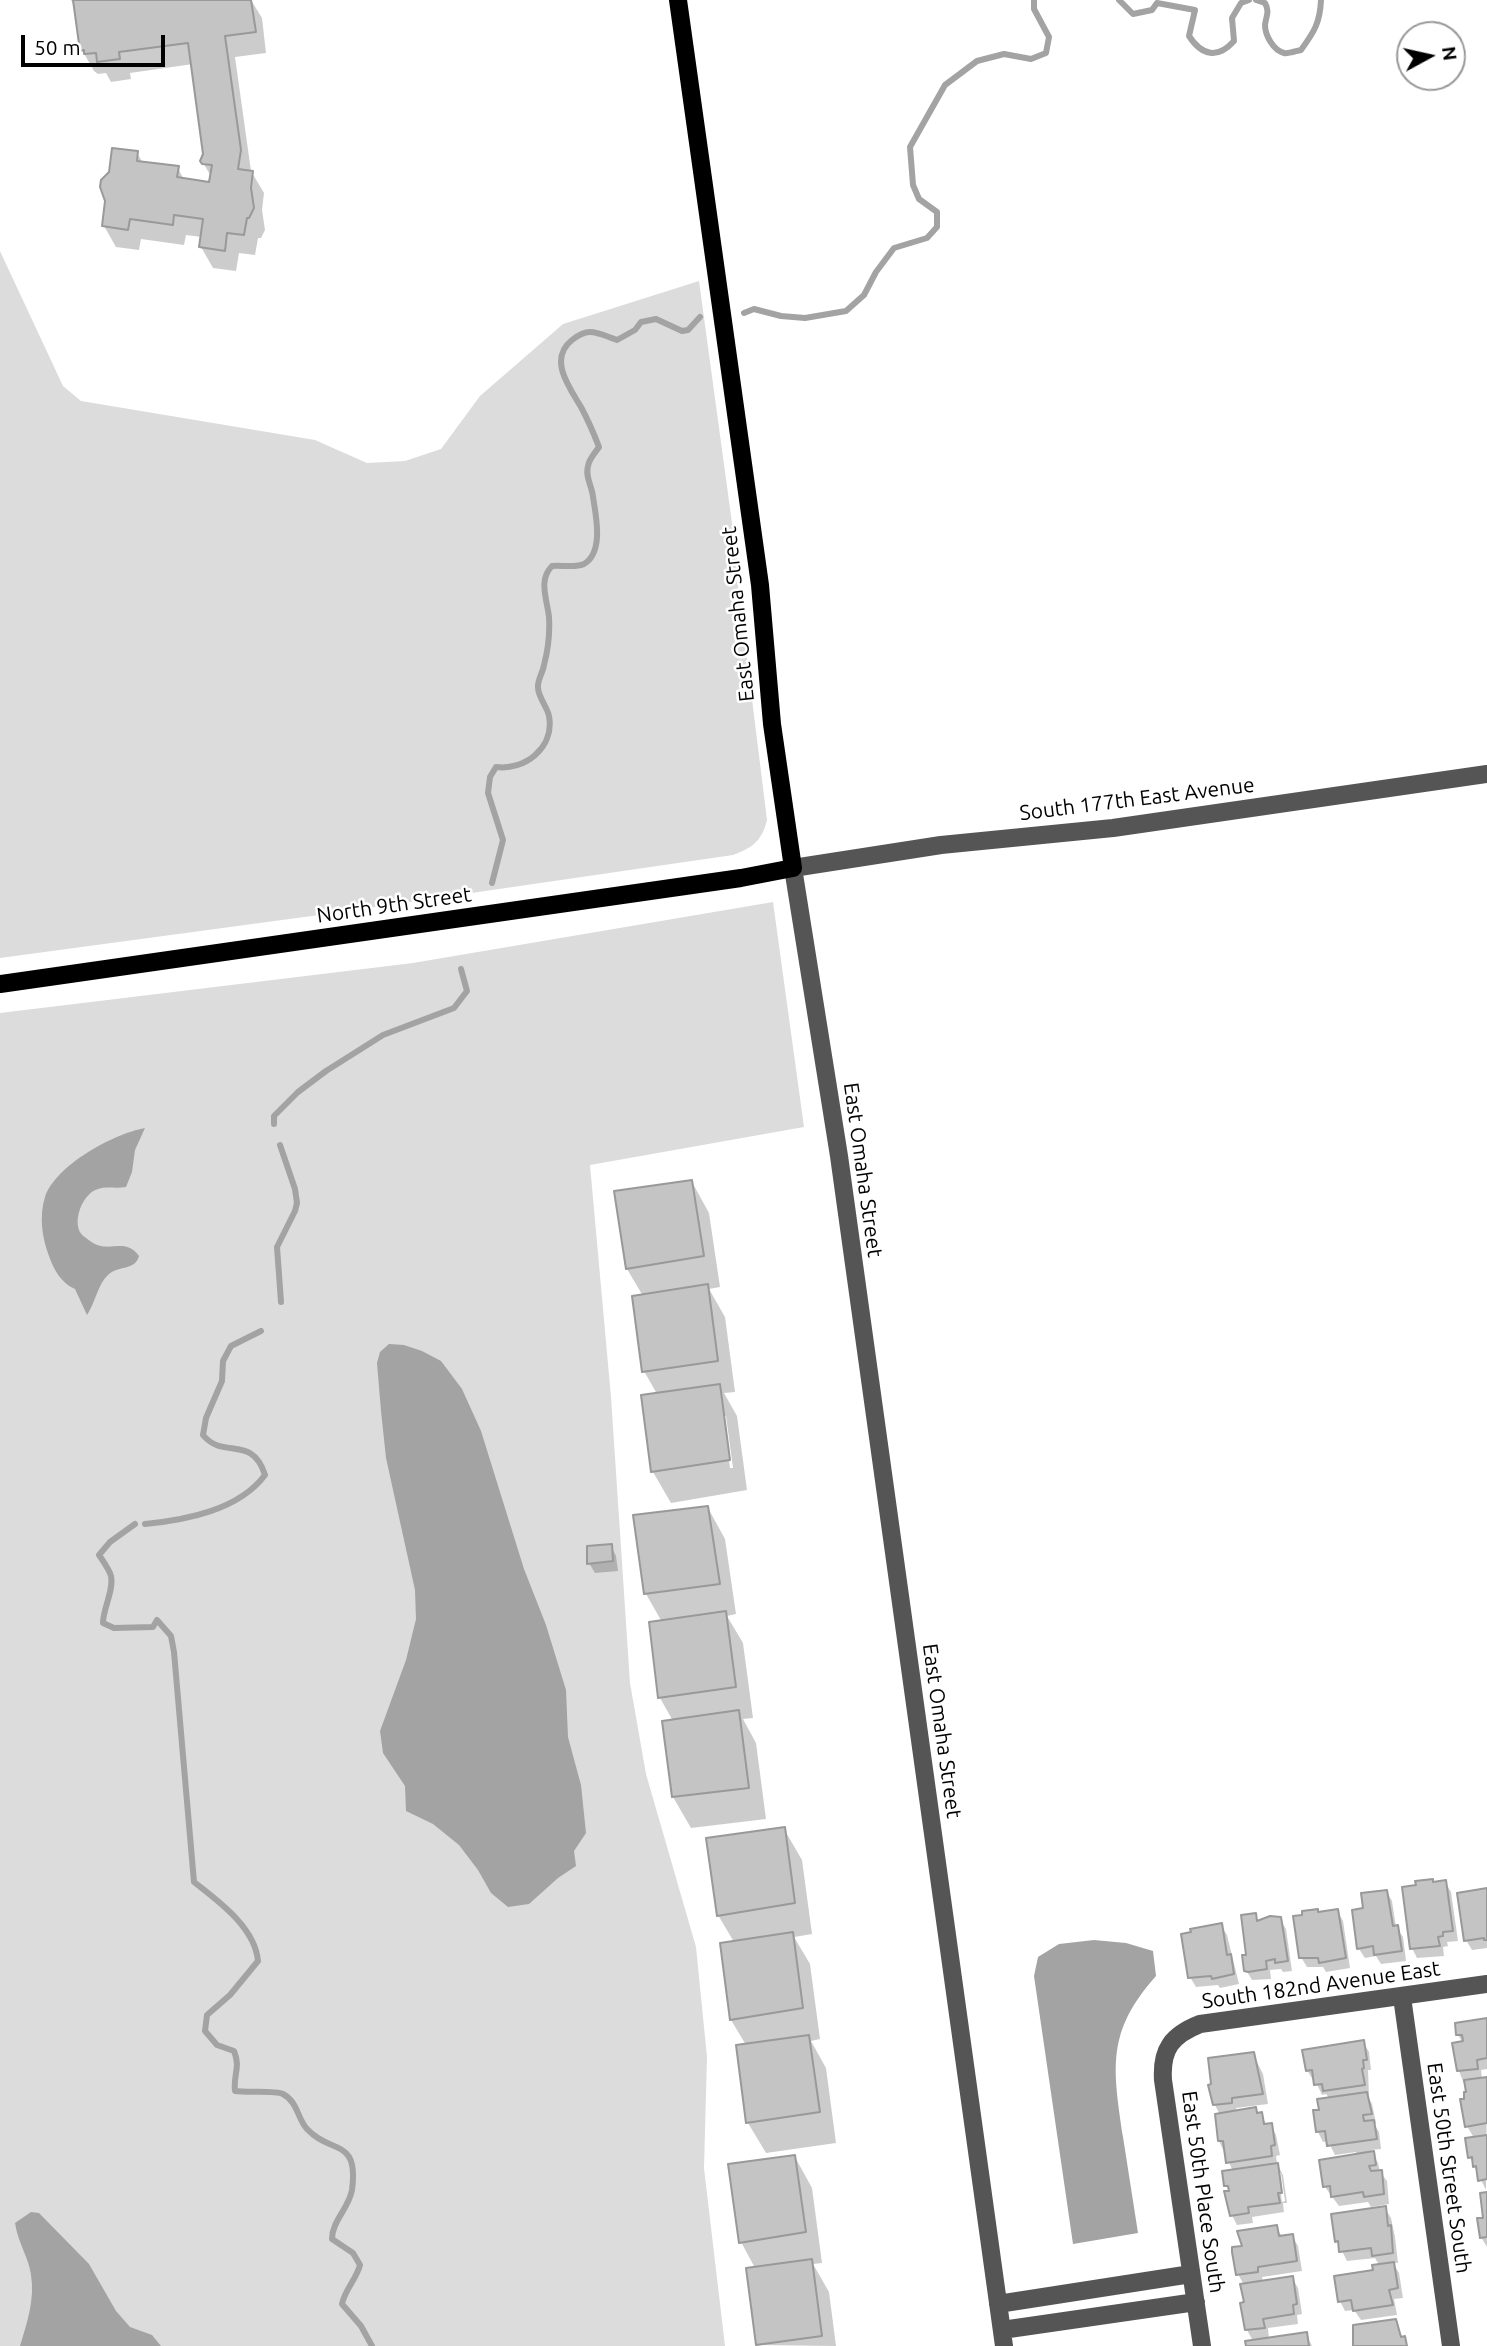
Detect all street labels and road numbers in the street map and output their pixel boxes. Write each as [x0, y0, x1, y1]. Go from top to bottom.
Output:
street label: East Omaha Street [716, 525, 760, 703]
street label: South 177th East Avenue [1018, 772, 1256, 826]
street label: North 9th Street [315, 882, 473, 928]
street label: East Omaha Street [838, 1081, 888, 1259]
street label: East Omaha Street [917, 1642, 967, 1820]
street label: South 182nd Avenue East [1200, 1956, 1442, 2014]
street label: East 50th Street South [1422, 2061, 1476, 2275]
street label: East 50th Place South [1176, 2089, 1230, 2295]

